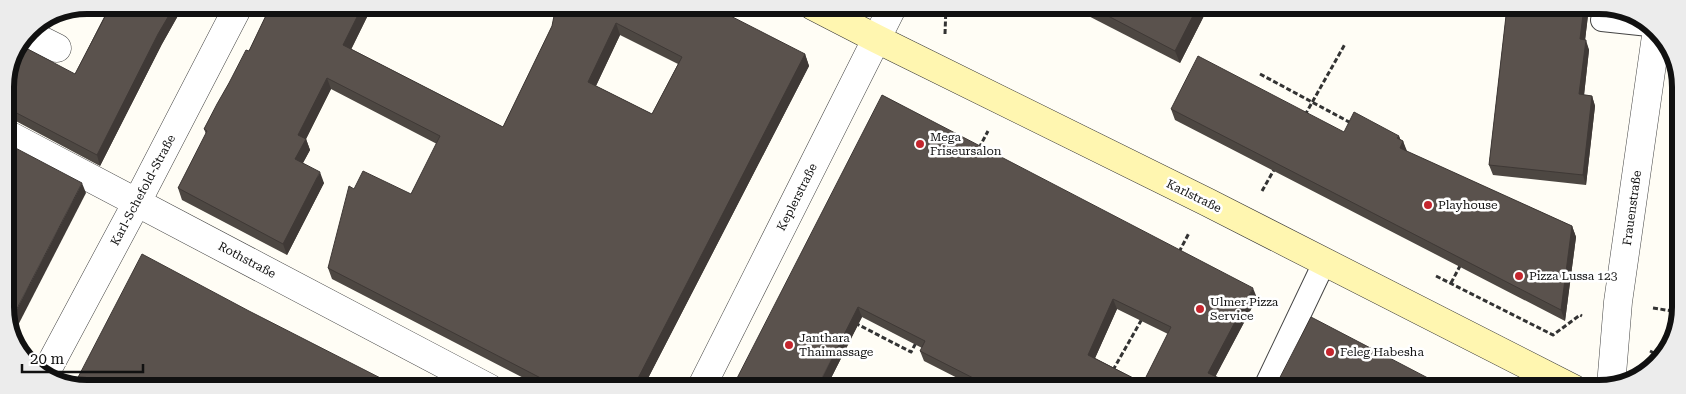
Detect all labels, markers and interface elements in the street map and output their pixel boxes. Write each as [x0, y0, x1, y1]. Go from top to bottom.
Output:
place label: Mega Friseursalon [930, 130, 1002, 158]
street label: Karl-Schefold-Straße [108, 132, 178, 248]
marker: Mega Friseursalon [914, 138, 926, 150]
street label: Keplerstraße [774, 161, 820, 233]
street label: Frauenstraße [1620, 169, 1644, 246]
street label: Karlstraße [1164, 177, 1224, 215]
place label: Playhouse [1438, 198, 1498, 212]
marker: Playhouse [1422, 199, 1434, 211]
street label: Rothstraße [216, 239, 279, 281]
place label: Pizza Lussa 123 [1529, 269, 1618, 283]
marker: Pizza Lussa 123 [1513, 270, 1525, 282]
place label: Ulmer Pizza Service [1210, 295, 1279, 323]
marker: Ulmer Pizza Service [1194, 303, 1206, 315]
place label: Janthara Thaimassage [799, 331, 874, 359]
marker: Janthara Thaimassage [783, 339, 795, 351]
scale bar [22, 342, 144, 374]
place label: Feleg Habesha [1340, 345, 1424, 359]
marker: Feleg Habesha [1324, 346, 1336, 358]
text: 20 m [30, 350, 65, 368]

